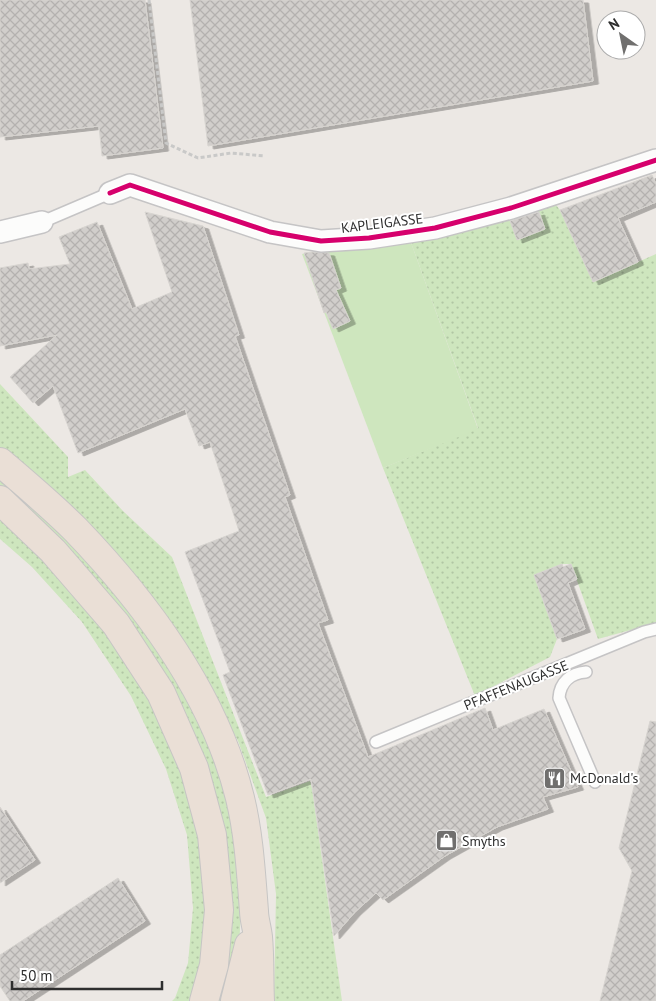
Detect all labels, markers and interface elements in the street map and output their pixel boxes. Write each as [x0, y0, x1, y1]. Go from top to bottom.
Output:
north arrow [596, 10, 646, 60]
text: N [605, 14, 623, 34]
street label: KAPLEIGASSE [340, 209, 424, 237]
street label: PFAFFENAUGASSE [461, 656, 571, 714]
restaurant icon: McDonald's [542, 766, 566, 790]
place label: McDonald's [570, 769, 638, 787]
shop icon: Smyths [434, 829, 458, 853]
place label: Smyths [462, 832, 506, 850]
scale bar [12, 958, 162, 990]
text: 50 m [20, 966, 53, 985]

